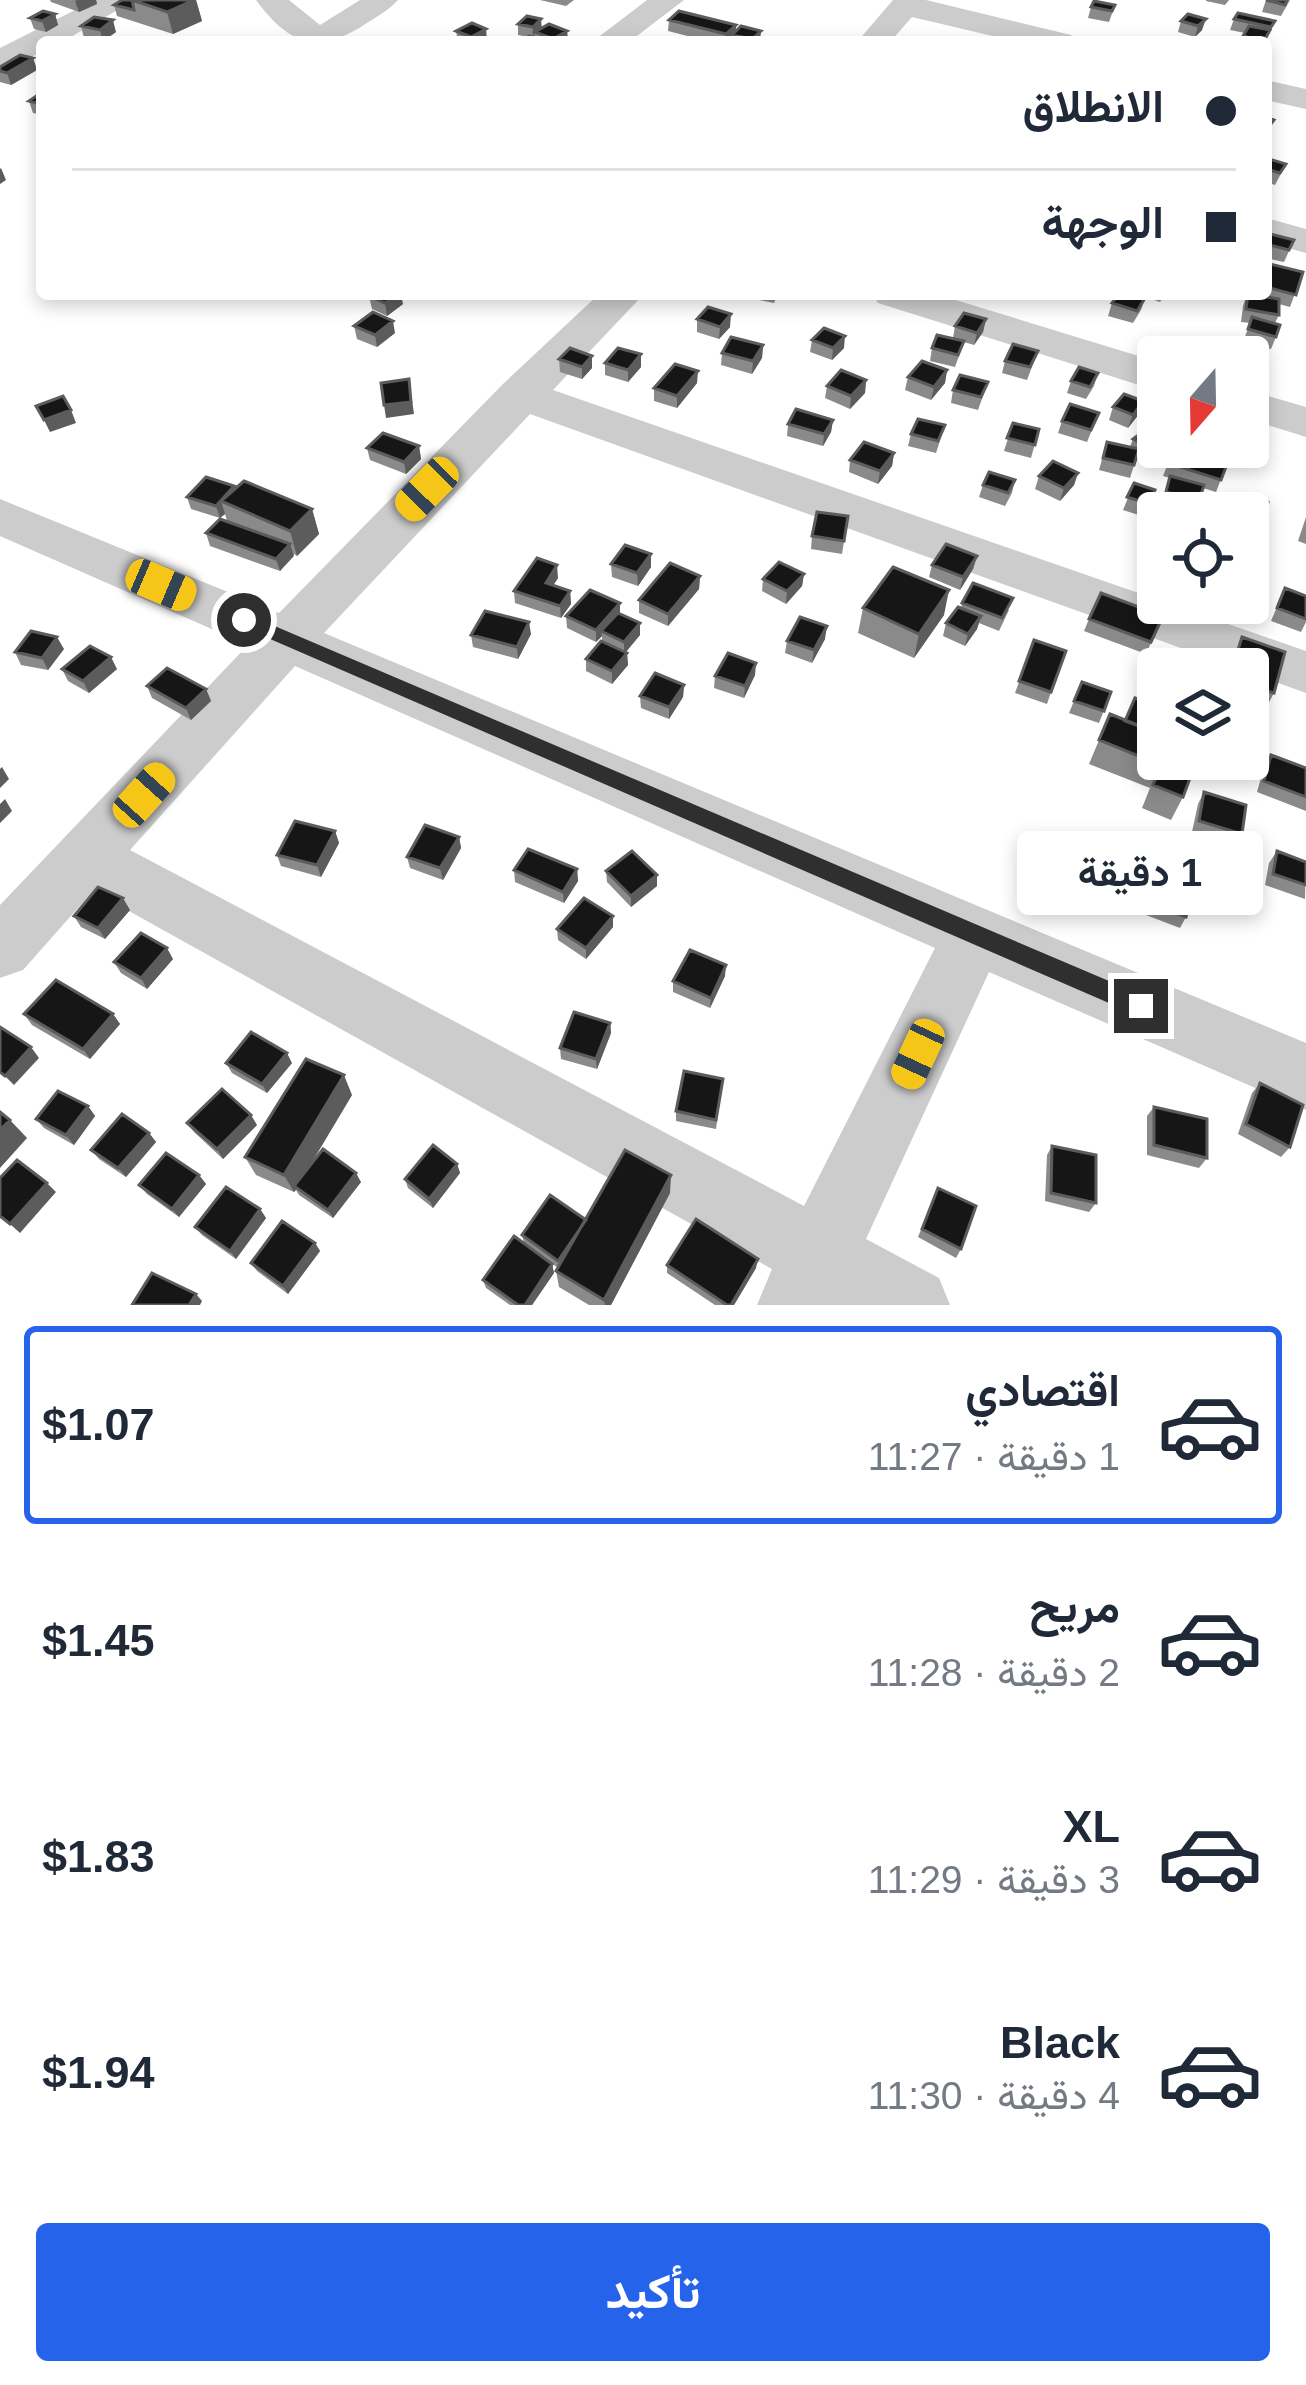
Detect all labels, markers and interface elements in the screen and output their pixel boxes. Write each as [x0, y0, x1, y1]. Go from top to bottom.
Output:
text: الانطلاق [1023, 81, 1164, 132]
text: الوجهة [1042, 197, 1164, 248]
north arrow [1137, 336, 1269, 468]
map controls [1137, 336, 1269, 780]
car [389, 451, 465, 527]
button: locate [1137, 492, 1269, 624]
car [121, 554, 201, 616]
route start [217, 593, 271, 647]
button: layers [1137, 648, 1269, 780]
car [107, 756, 181, 834]
callout: 1 دقيقة [1018, 832, 1264, 916]
text: 1 دقيقة [1078, 851, 1202, 894]
route end [1114, 979, 1168, 1033]
car [886, 1014, 950, 1094]
text: اقتصادي [965, 1365, 1120, 1416]
icon: car [1156, 1371, 1264, 1479]
text: $1.07 [42, 1399, 155, 1450]
text: 1 دقيقة · 11:27 [868, 1435, 1120, 1478]
text: مريح [1029, 1581, 1120, 1632]
icon: car [1156, 1587, 1264, 1695]
text: $1.45 [42, 1615, 155, 1666]
text: 2 دقيقة · 11:28 [868, 1651, 1120, 1694]
text: XL [1062, 1801, 1120, 1852]
icon: car [1156, 1803, 1264, 1911]
text: $1.83 [42, 1831, 155, 1882]
text: 3 دقيقة · 11:29 [868, 1858, 1120, 1901]
text: Black [1000, 2017, 1120, 2068]
icon: car [1156, 2019, 1264, 2127]
text: $1.94 [42, 2047, 155, 2098]
text: 4 دقيقة · 11:30 [868, 2074, 1120, 2117]
button: تأكيد [36, 2223, 1270, 2361]

